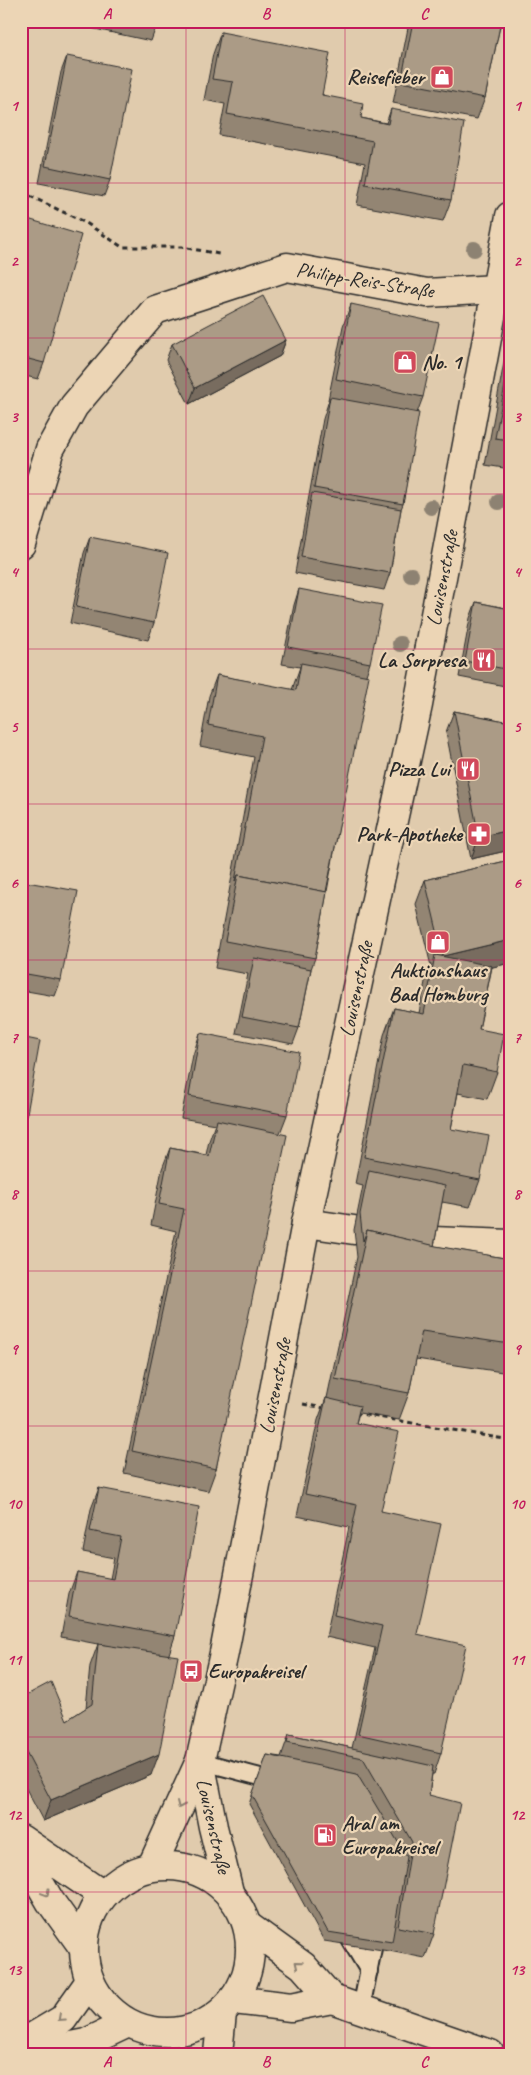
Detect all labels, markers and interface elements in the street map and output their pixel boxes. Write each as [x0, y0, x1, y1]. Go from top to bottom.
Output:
text: A [103, 4, 113, 24]
text: B [262, 4, 272, 24]
text: C [420, 4, 430, 24]
place label: Reisefieber [347, 64, 426, 90]
shop icon: Reisefieber [429, 64, 455, 90]
text: 1 [10, 96, 19, 116]
text: 1 [513, 96, 522, 116]
text: 2 [10, 251, 19, 271]
text: 2 [513, 251, 522, 271]
street label: Philipp-Reis-Straße [294, 256, 438, 304]
shop icon: No. 1 [392, 349, 418, 375]
place label: No. 1 [422, 349, 464, 375]
text: 3 [10, 407, 19, 427]
text: 3 [513, 407, 522, 427]
street label: Louisenstraße [420, 526, 464, 628]
text: 4 [10, 562, 19, 582]
text: 4 [513, 562, 522, 582]
place label: La Sorpresa [378, 647, 468, 673]
restaurant icon: La Sorpresa [471, 647, 497, 673]
text: 5 [11, 717, 20, 737]
text: 5 [514, 717, 523, 737]
place label: Pizza Lui [388, 756, 453, 782]
restaurant icon: Pizza Lui [455, 756, 481, 782]
place label: Park-Apotheke [357, 821, 464, 847]
pharmacy icon: Park-Apotheke [466, 821, 492, 847]
text: 6 [10, 873, 19, 893]
text: 6 [513, 873, 522, 893]
shop icon: Auktionshaus Bad Homburg [425, 929, 451, 955]
street label: Louisenstraße [333, 937, 379, 1039]
place label: Auktionshaus Bad Homburg [389, 957, 490, 1007]
text: 7 [10, 1028, 19, 1048]
text: 7 [513, 1028, 522, 1048]
text: 8 [10, 1184, 19, 1204]
text: 8 [513, 1184, 522, 1204]
street label: Louisenstraße [253, 1334, 297, 1436]
text: 9 [10, 1339, 19, 1359]
text: 9 [513, 1339, 522, 1359]
text: 10 [7, 1494, 23, 1514]
text: 10 [510, 1494, 526, 1514]
text: 11 [7, 1650, 23, 1670]
text: 11 [510, 1650, 526, 1670]
bus stop icon: Europakreisel [178, 1658, 204, 1684]
place label: Europakreisel [208, 1658, 308, 1684]
street label: Louisenstraße [190, 1776, 238, 1878]
one-way arrow [176, 1800, 187, 1809]
text: 12 [7, 1805, 23, 1825]
text: 12 [510, 1805, 526, 1825]
place label: Aral am Europakreisel [342, 1810, 442, 1860]
fuel station icon: Aral am Europakreisel [312, 1822, 338, 1848]
one-way arrow [39, 1888, 49, 1897]
text: 13 [7, 1960, 23, 1980]
text: 13 [510, 1960, 526, 1980]
one-way arrow [295, 1961, 304, 1969]
one-way arrow [58, 2012, 67, 2021]
text: A [103, 2052, 113, 2072]
text: B [262, 2052, 272, 2072]
text: C [420, 2052, 430, 2072]

